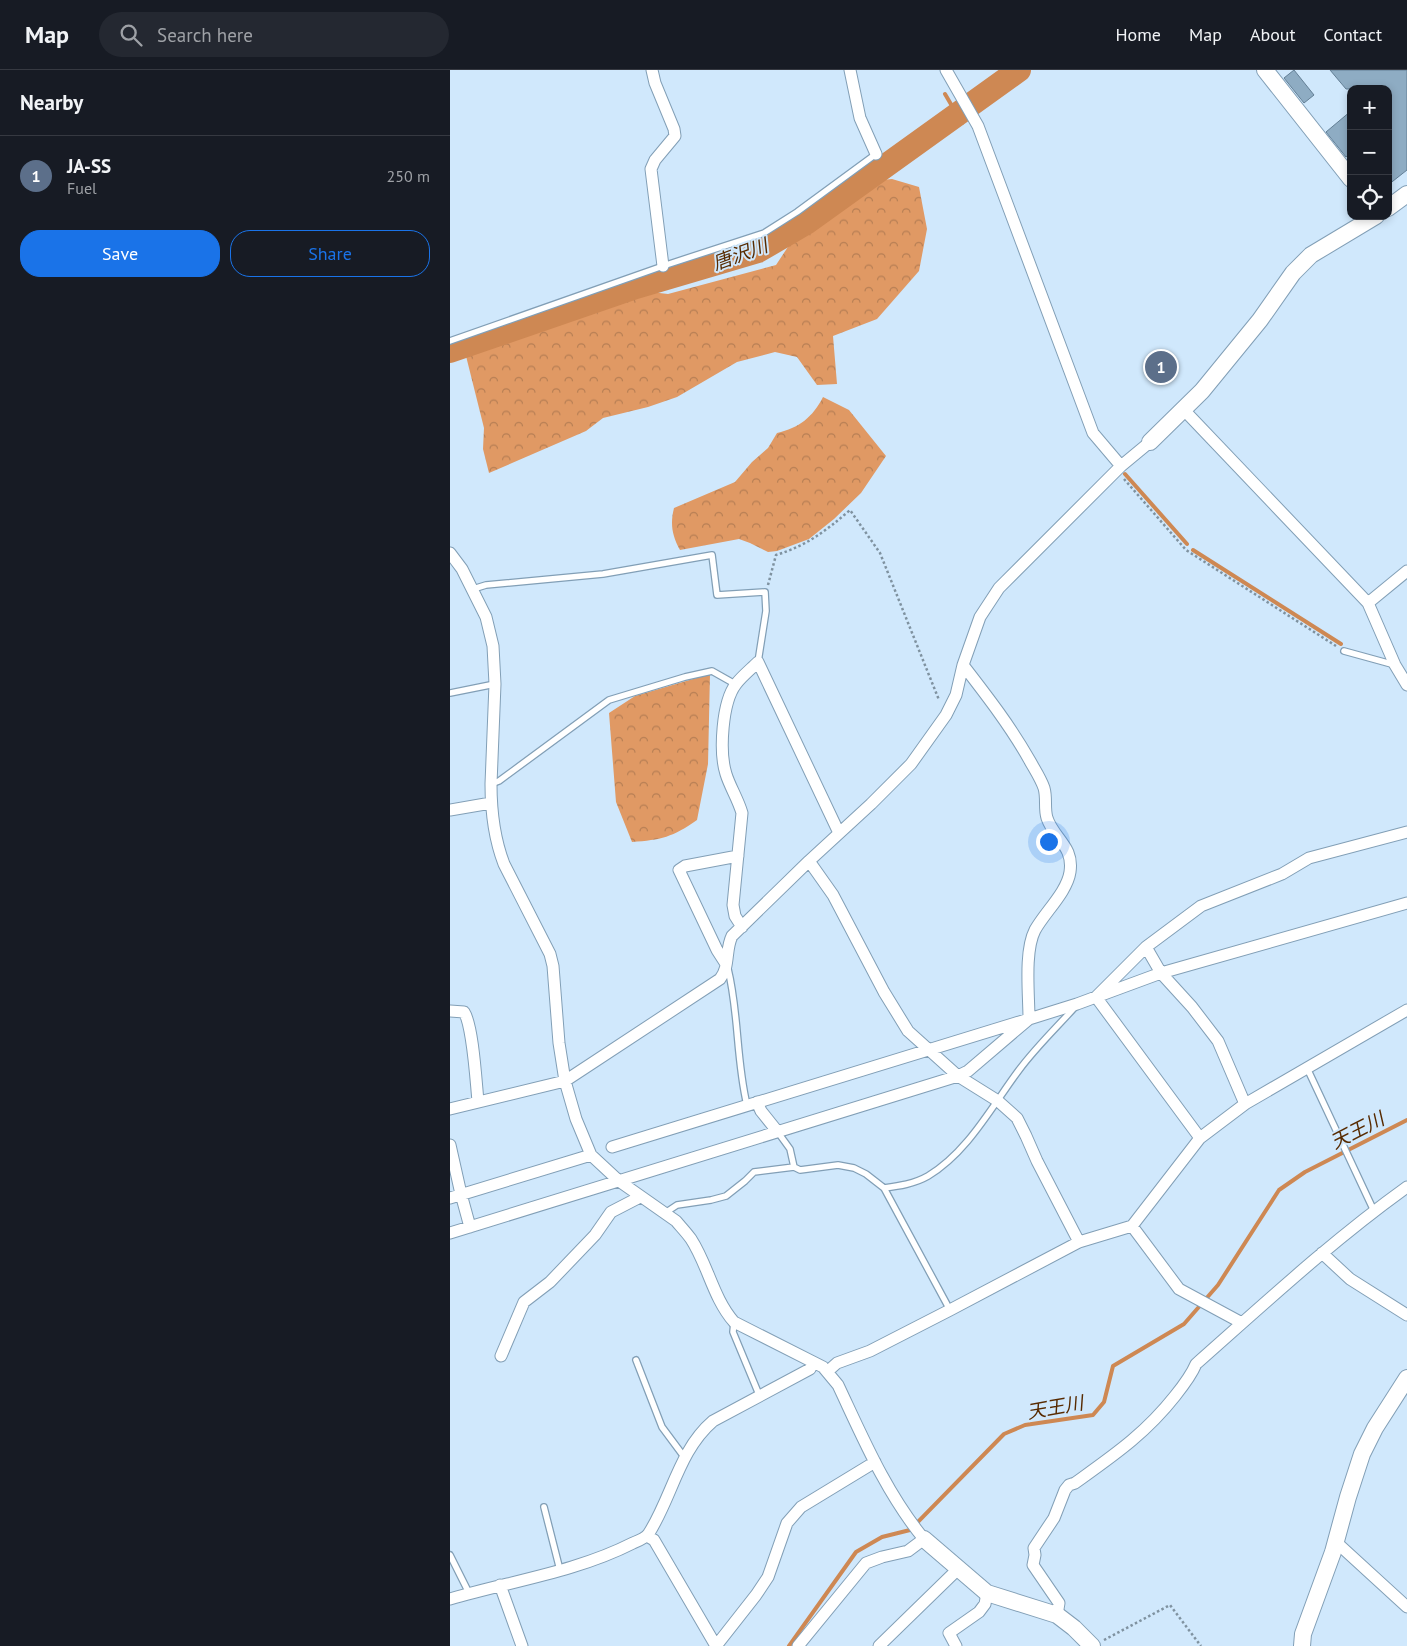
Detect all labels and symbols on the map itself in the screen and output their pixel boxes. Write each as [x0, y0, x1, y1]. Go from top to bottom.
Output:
water label: 唐沢川 [709, 232, 773, 275]
pin: 1 [1145, 348, 1177, 386]
your location [1036, 829, 1062, 855]
water label: 天王川 [1326, 1105, 1390, 1154]
water label: 天王川 [1025, 1390, 1087, 1424]

